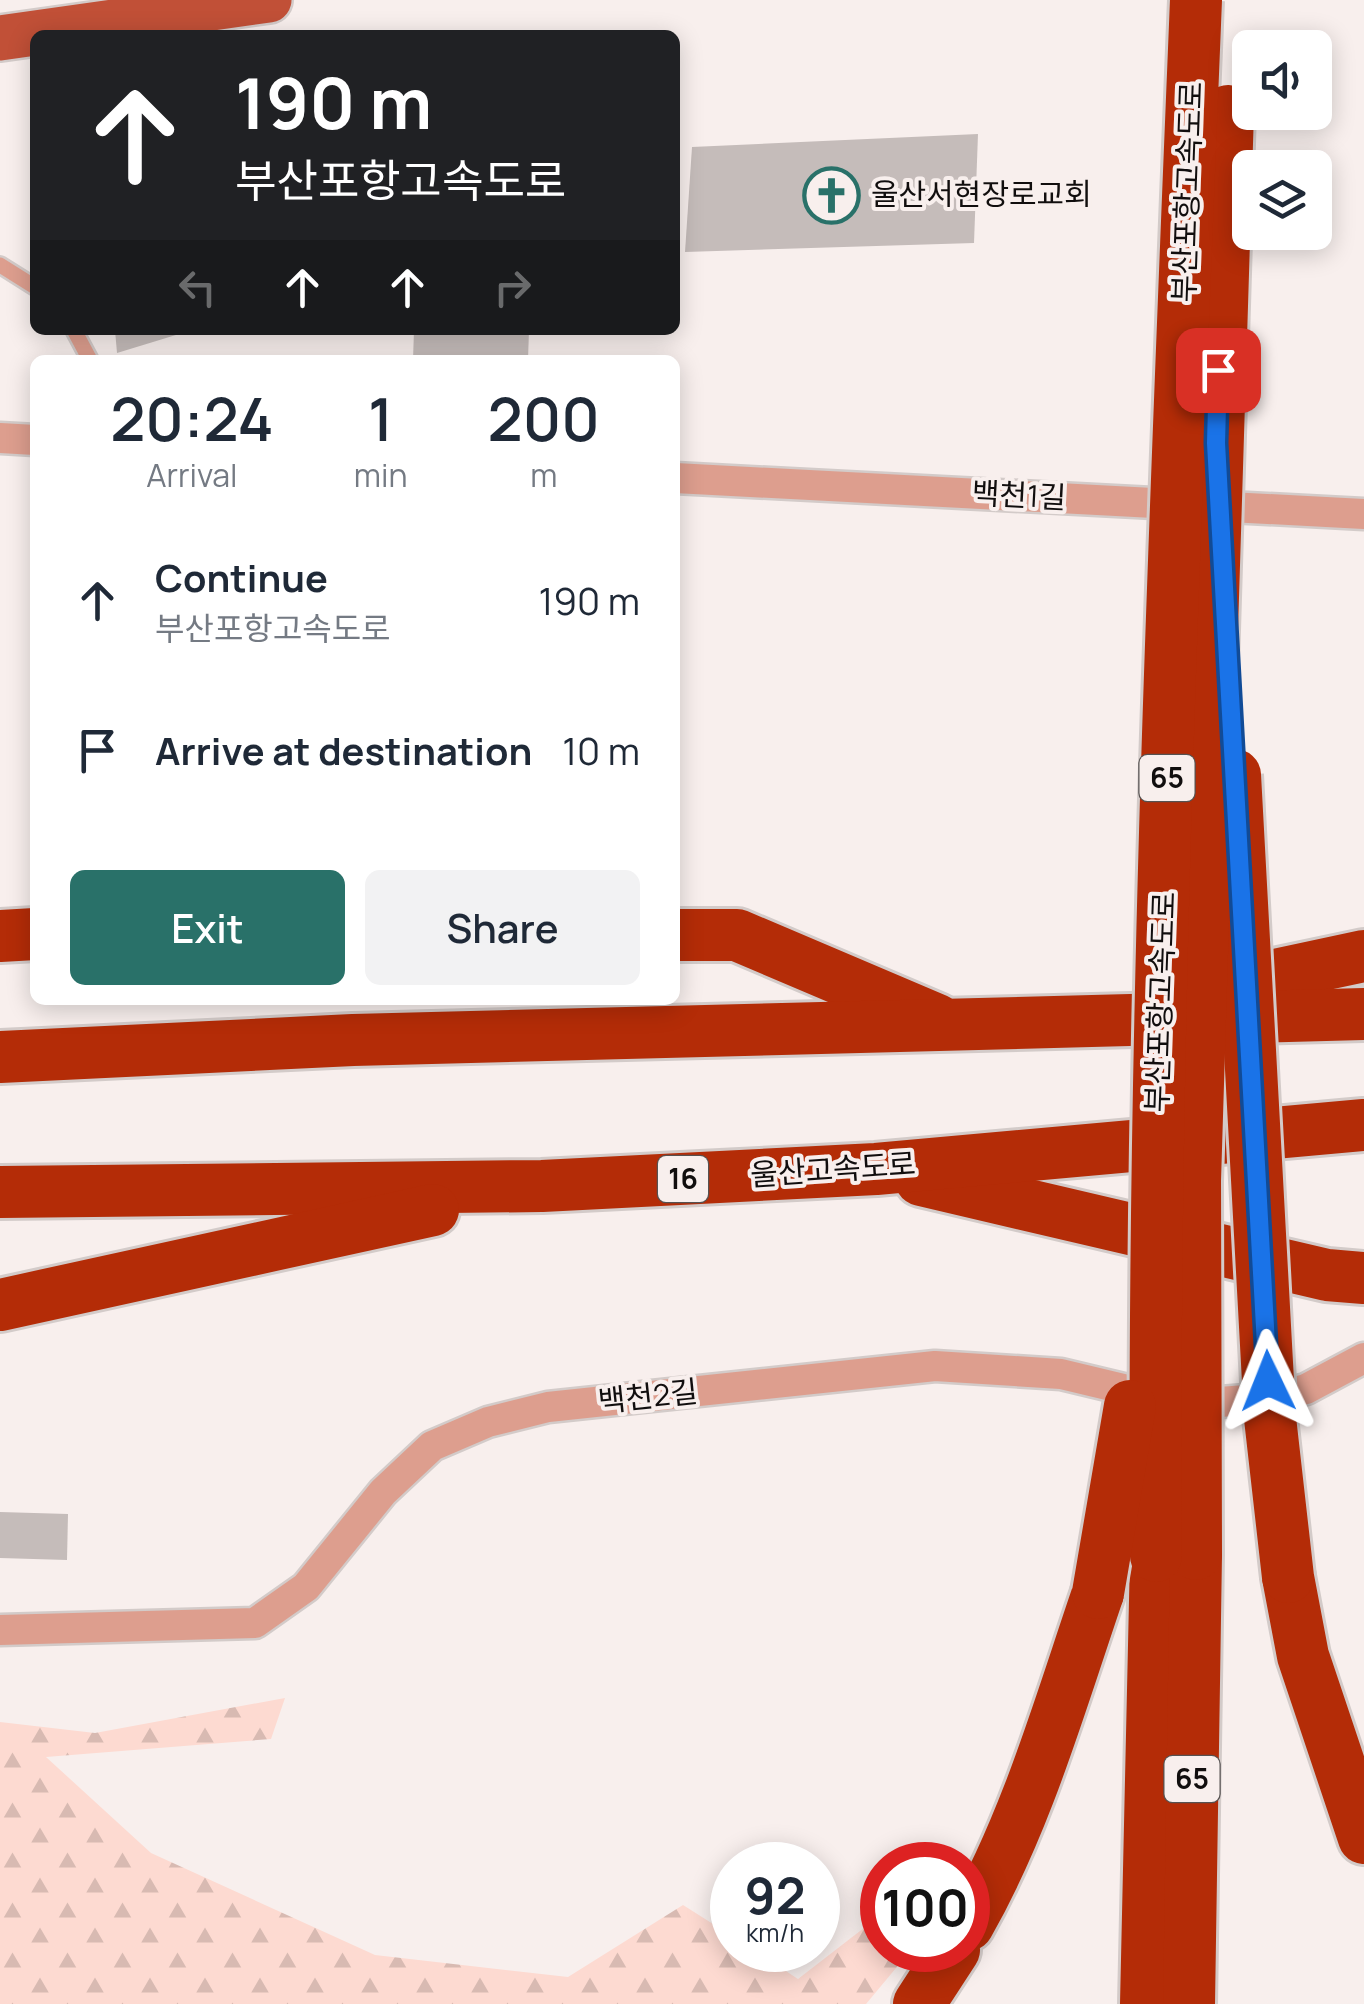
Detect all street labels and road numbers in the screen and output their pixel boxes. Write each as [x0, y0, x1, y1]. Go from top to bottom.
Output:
street label: 부산포항고속도로 [1162, 81, 1211, 303]
street label: 백천1길 [971, 472, 1067, 517]
road number: 65 [1140, 755, 1194, 801]
street label: 부산포항고속도로 [1135, 891, 1184, 1113]
street label: 울산고속도로 [749, 1142, 917, 1195]
road number: 16 [658, 1156, 708, 1202]
street label: 백천2길 [596, 1370, 700, 1421]
road number: 65 [1164, 1756, 1220, 1802]

